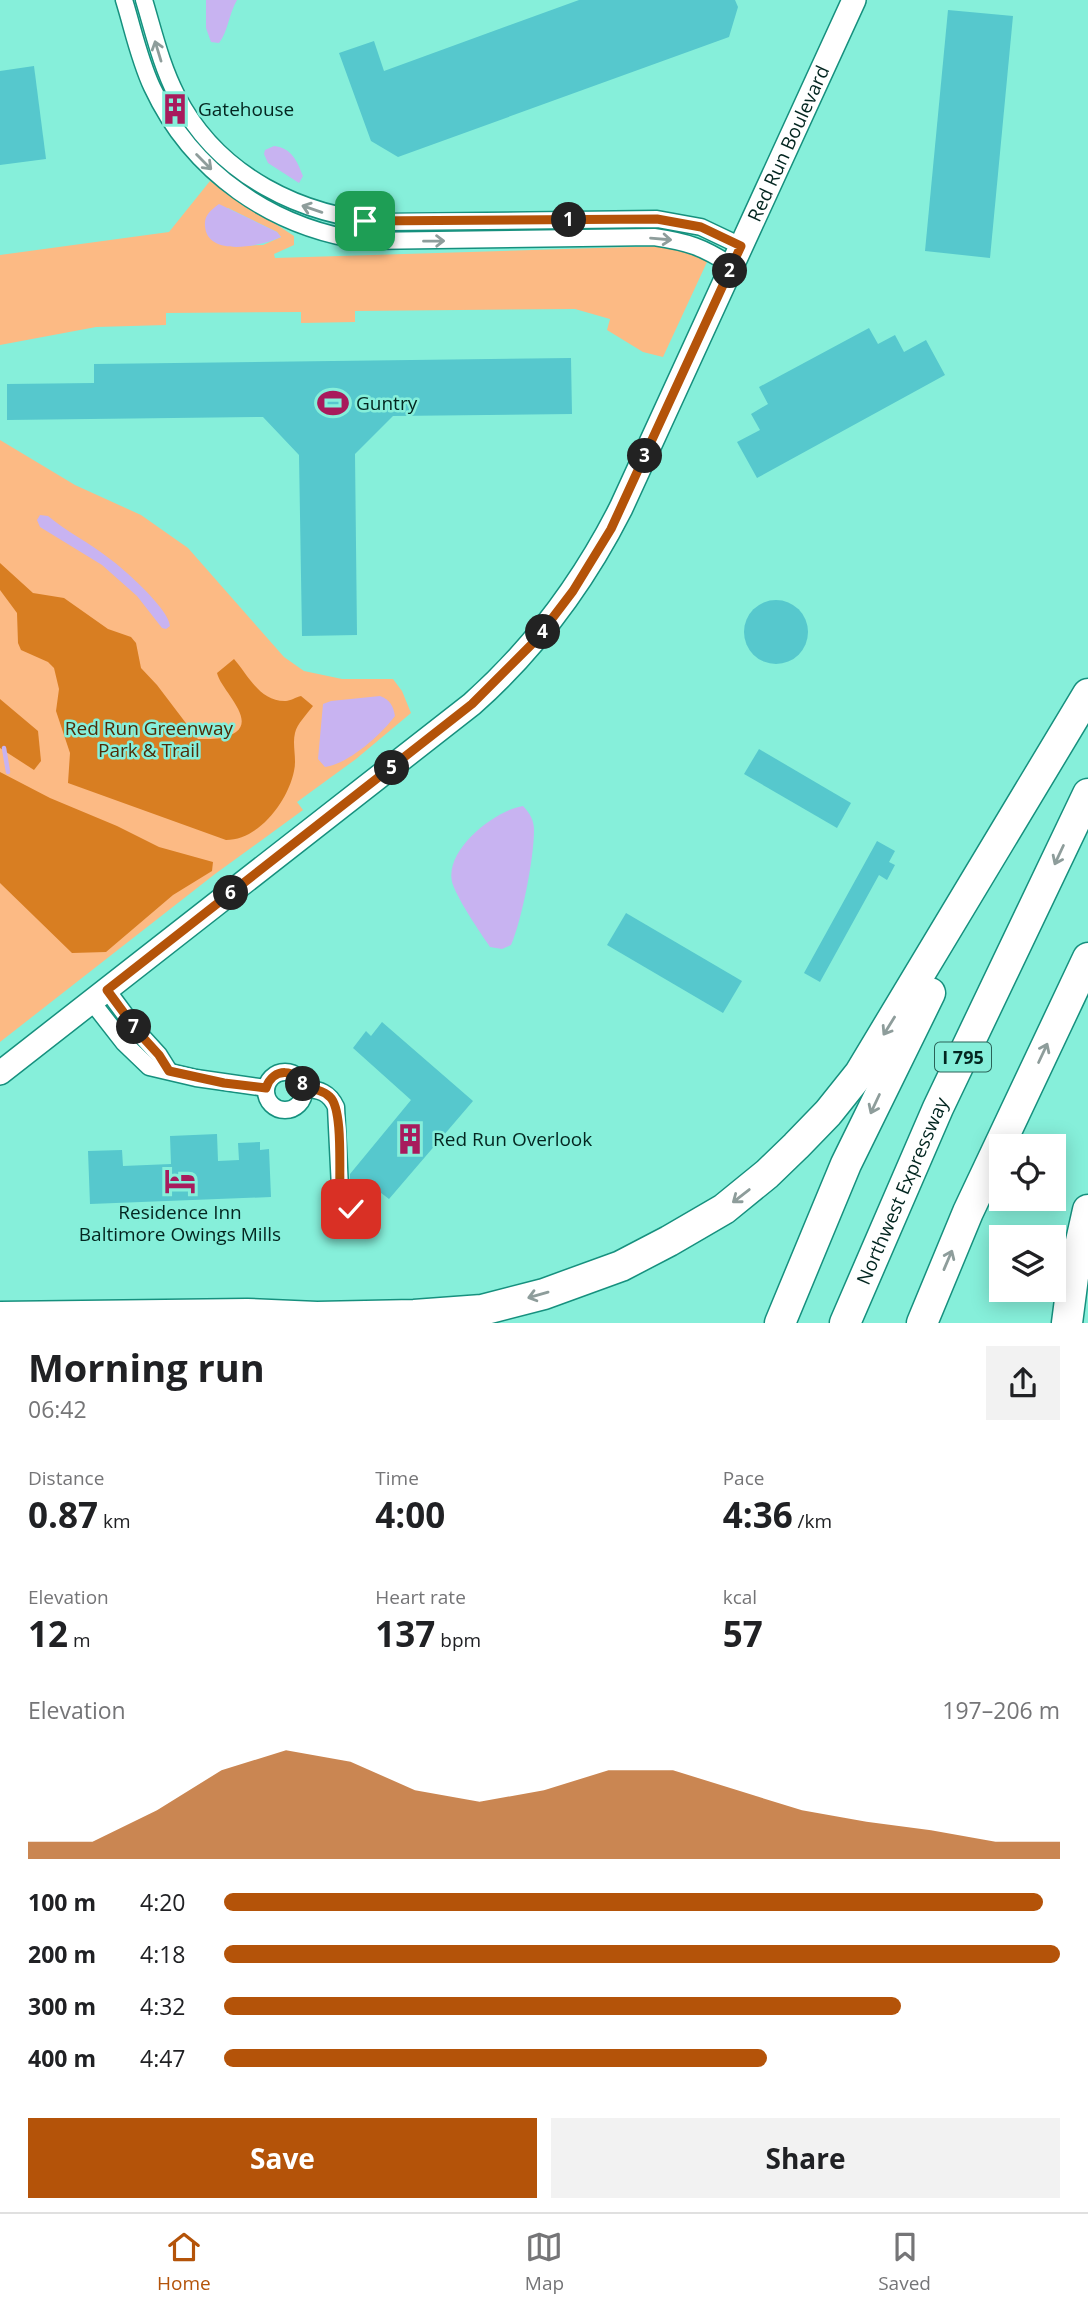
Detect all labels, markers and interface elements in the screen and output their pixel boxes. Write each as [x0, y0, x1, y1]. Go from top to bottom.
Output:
one-way arrow [151, 40, 164, 62]
street label: Red Run Boulevard [741, 61, 835, 226]
building icon: Gatehouse [158, 92, 192, 126]
place label: Gatehouse [198, 96, 294, 122]
one-way arrow [195, 153, 212, 170]
pin [335, 191, 395, 251]
one-way arrow [301, 202, 323, 215]
icon: arrive [346, 202, 384, 240]
pin: 1 [552, 202, 586, 238]
text: 1 [563, 206, 574, 232]
one-way arrow [649, 232, 672, 245]
one-way arrow [422, 234, 445, 247]
pin: 2 [712, 254, 748, 288]
text: 2 [724, 257, 735, 283]
sports icon: Guntry [316, 386, 350, 420]
place label: Guntry [356, 390, 418, 416]
pin: 3 [628, 438, 662, 474]
text: 3 [639, 442, 650, 468]
pin: 4 [526, 614, 560, 650]
text: 4 [537, 618, 548, 644]
park label: Red Run Greenway Park & Trail [65, 715, 234, 763]
pin: 5 [374, 750, 410, 786]
text: 5 [386, 754, 397, 780]
one-way arrow [1052, 844, 1065, 865]
pin: 6 [214, 876, 248, 910]
text: 6 [225, 879, 236, 905]
pin: 7 [116, 1010, 152, 1044]
text: 7 [128, 1013, 139, 1039]
one-way arrow [882, 1015, 896, 1035]
road number: I 795 [935, 1042, 991, 1072]
one-way arrow [1036, 1043, 1050, 1064]
pin: 8 [286, 1066, 320, 1102]
text: 8 [297, 1070, 308, 1096]
street label: Northwest Expressway [850, 1092, 954, 1289]
one-way arrow [868, 1093, 882, 1114]
building icon: Red Run Overlook [393, 1122, 427, 1156]
place label: Red Run Overlook [433, 1126, 592, 1152]
map controls [989, 1134, 1066, 1302]
button: locate [989, 1134, 1066, 1211]
hotel icon: Residence Inn Baltimore Owings Mills [163, 1164, 197, 1198]
pin [321, 1179, 381, 1239]
one-way arrow [732, 1188, 750, 1203]
icon: check [332, 1190, 370, 1228]
place label: Residence Inn Baltimore Owings Mills [79, 1199, 281, 1247]
button: layers [989, 1225, 1066, 1302]
one-way arrow [942, 1250, 955, 1271]
one-way arrow [527, 1290, 549, 1303]
text: Morning run [28, 1341, 265, 1393]
button: share [986, 1346, 1060, 1420]
text: 06:42 [28, 1393, 87, 1425]
text: Distance [28, 1465, 104, 1491]
text: Time [375, 1465, 419, 1491]
text: Pace [723, 1465, 764, 1491]
text: 0.87 [28, 1491, 98, 1538]
text: 4:00 [375, 1491, 445, 1538]
text: 4:36 [723, 1491, 793, 1538]
text: km [98, 1508, 131, 1534]
text: /km [793, 1508, 832, 1534]
text: Elevation [28, 1584, 109, 1610]
text: Heart rate [375, 1584, 466, 1610]
text: kcal [723, 1584, 757, 1610]
text: 12 [28, 1610, 68, 1657]
text: 137 [375, 1610, 435, 1657]
text: 57 [723, 1610, 763, 1657]
text: m [68, 1627, 91, 1653]
text: bpm [435, 1627, 481, 1653]
text: Elevation [28, 1694, 126, 1726]
text: 197–206 m [942, 1694, 1060, 1726]
text: 100 m [28, 1886, 96, 1918]
text: 4:20 [140, 1886, 186, 1918]
text: 200 m [28, 1938, 96, 1970]
text: 4:18 [140, 1938, 186, 1970]
text: 300 m [28, 1990, 96, 2022]
text: 4:32 [140, 1990, 186, 2022]
text: 400 m [28, 2042, 96, 2074]
text: 4:47 [140, 2042, 186, 2074]
button: Save [28, 2118, 537, 2198]
button: Share [551, 2118, 1060, 2198]
tab: Home [157, 2228, 211, 2296]
tab: Map [525, 2228, 564, 2296]
tab: Saved [878, 2228, 931, 2296]

